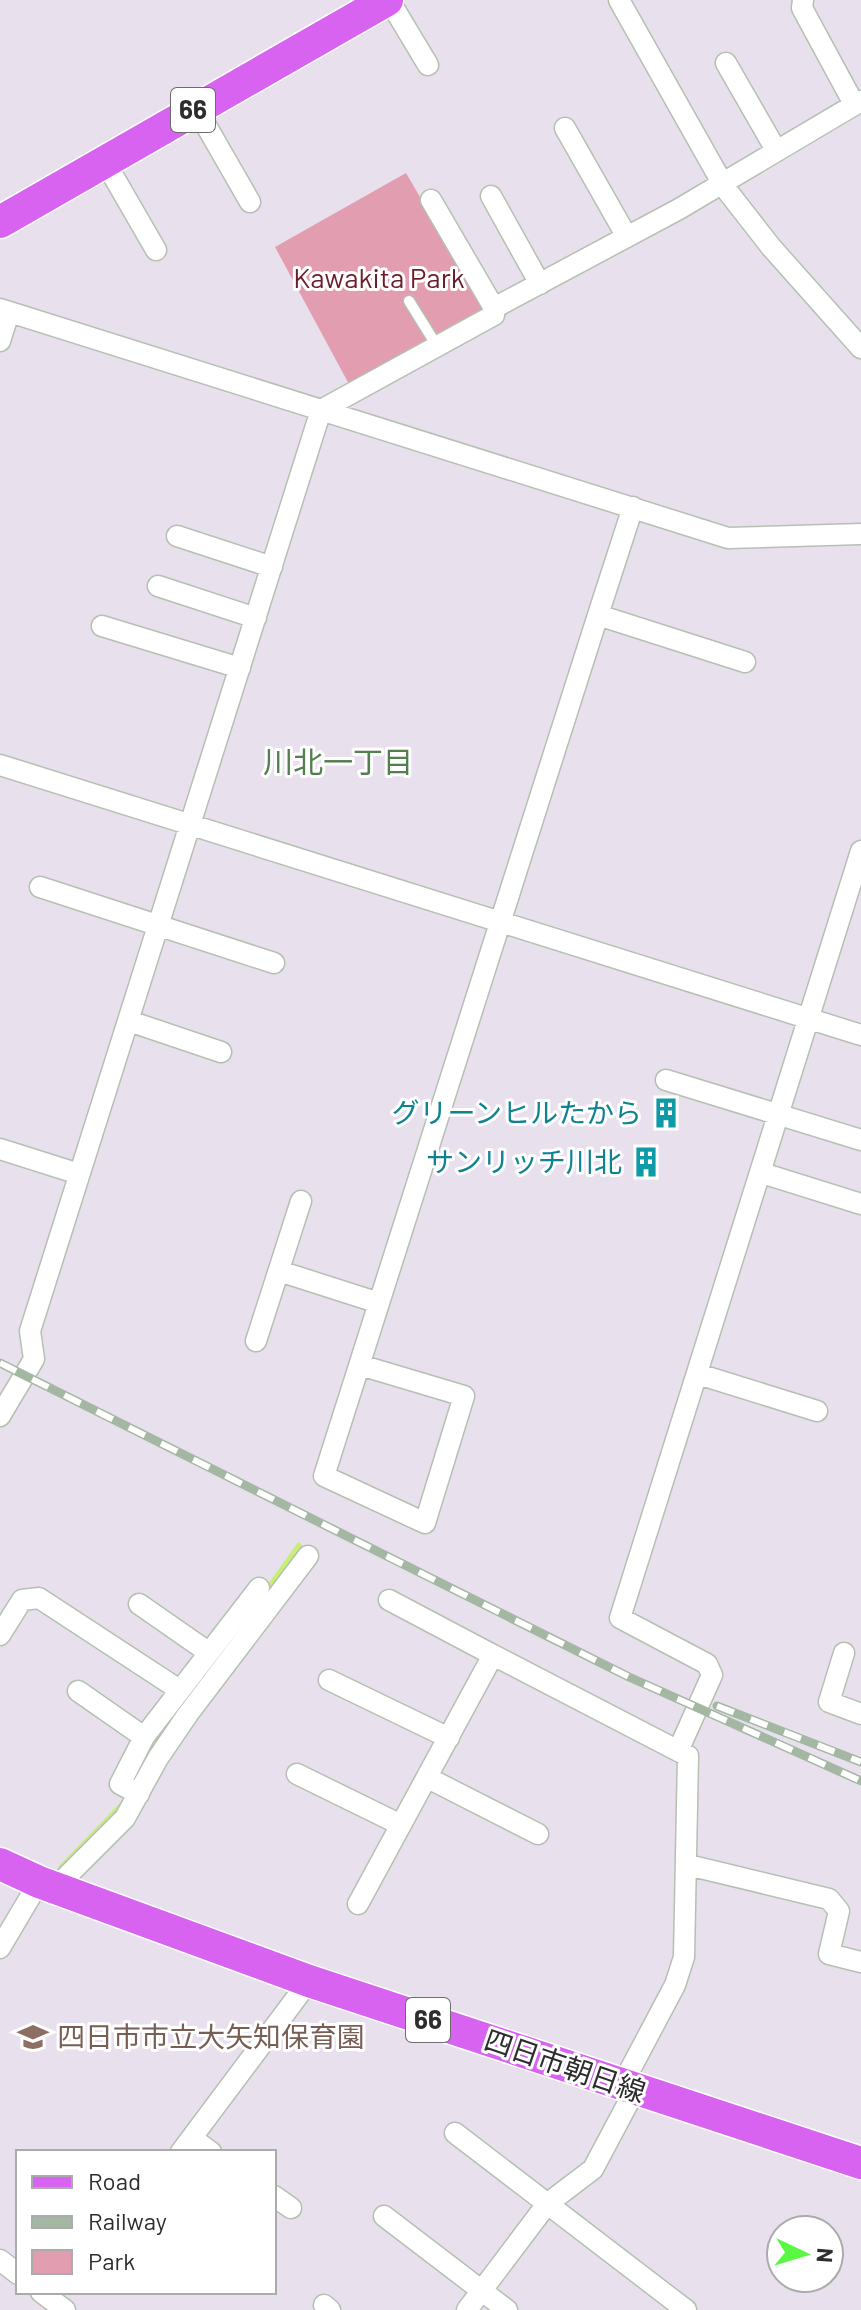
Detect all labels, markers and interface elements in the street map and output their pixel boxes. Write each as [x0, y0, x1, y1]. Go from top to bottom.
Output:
road number: 66 [171, 88, 215, 132]
park label: Kawakita Park [293, 260, 465, 294]
district label: 川北一丁目 [263, 743, 413, 779]
place label: グリーンヒルたから [391, 1095, 642, 1129]
building icon: グリーンヒルたから [649, 1096, 683, 1130]
place label: サンリッチ川北 [426, 1144, 622, 1178]
building icon: サンリッチ川北 [629, 1145, 663, 1179]
road number: 66 [406, 1998, 450, 2042]
place label: 四日市市立大矢知保育園 [57, 2019, 365, 2053]
school or university icon: 四日市市立大矢知保育園 [16, 2020, 50, 2054]
street label: 四日市朝日線 [480, 2022, 650, 2108]
legend [16, 2150, 276, 2294]
text: Road [88, 2166, 141, 2195]
text: Railway [88, 2206, 167, 2235]
north arrow [765, 2214, 845, 2294]
text: Park [88, 2246, 135, 2275]
text: N [812, 2247, 839, 2264]

